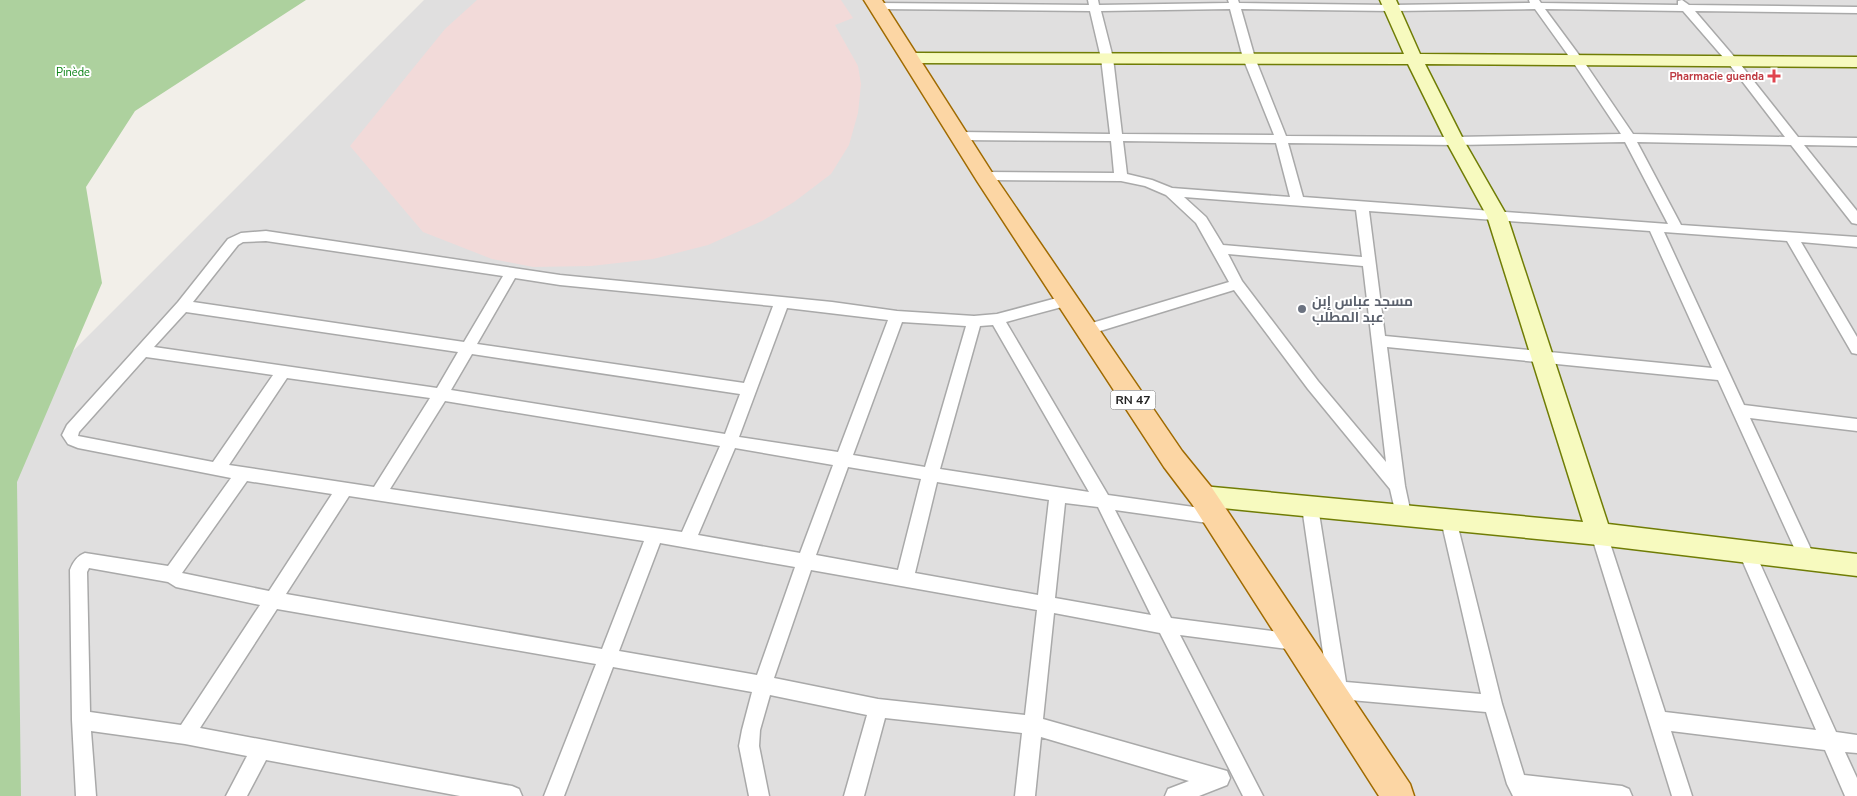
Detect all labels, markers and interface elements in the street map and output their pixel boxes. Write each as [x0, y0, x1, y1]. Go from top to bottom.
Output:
park label: Pinède [56, 65, 90, 80]
place label: Pharmacie guenda [1669, 69, 1764, 84]
marker: Pharmacie guenda [1768, 70, 1780, 82]
place label: مسجد عباس إبن عبد المطلب [1312, 292, 1413, 327]
marker: مسجد عباس إبن عبد المطلب [1296, 303, 1308, 315]
road number: RN 47 [1110, 390, 1156, 410]

